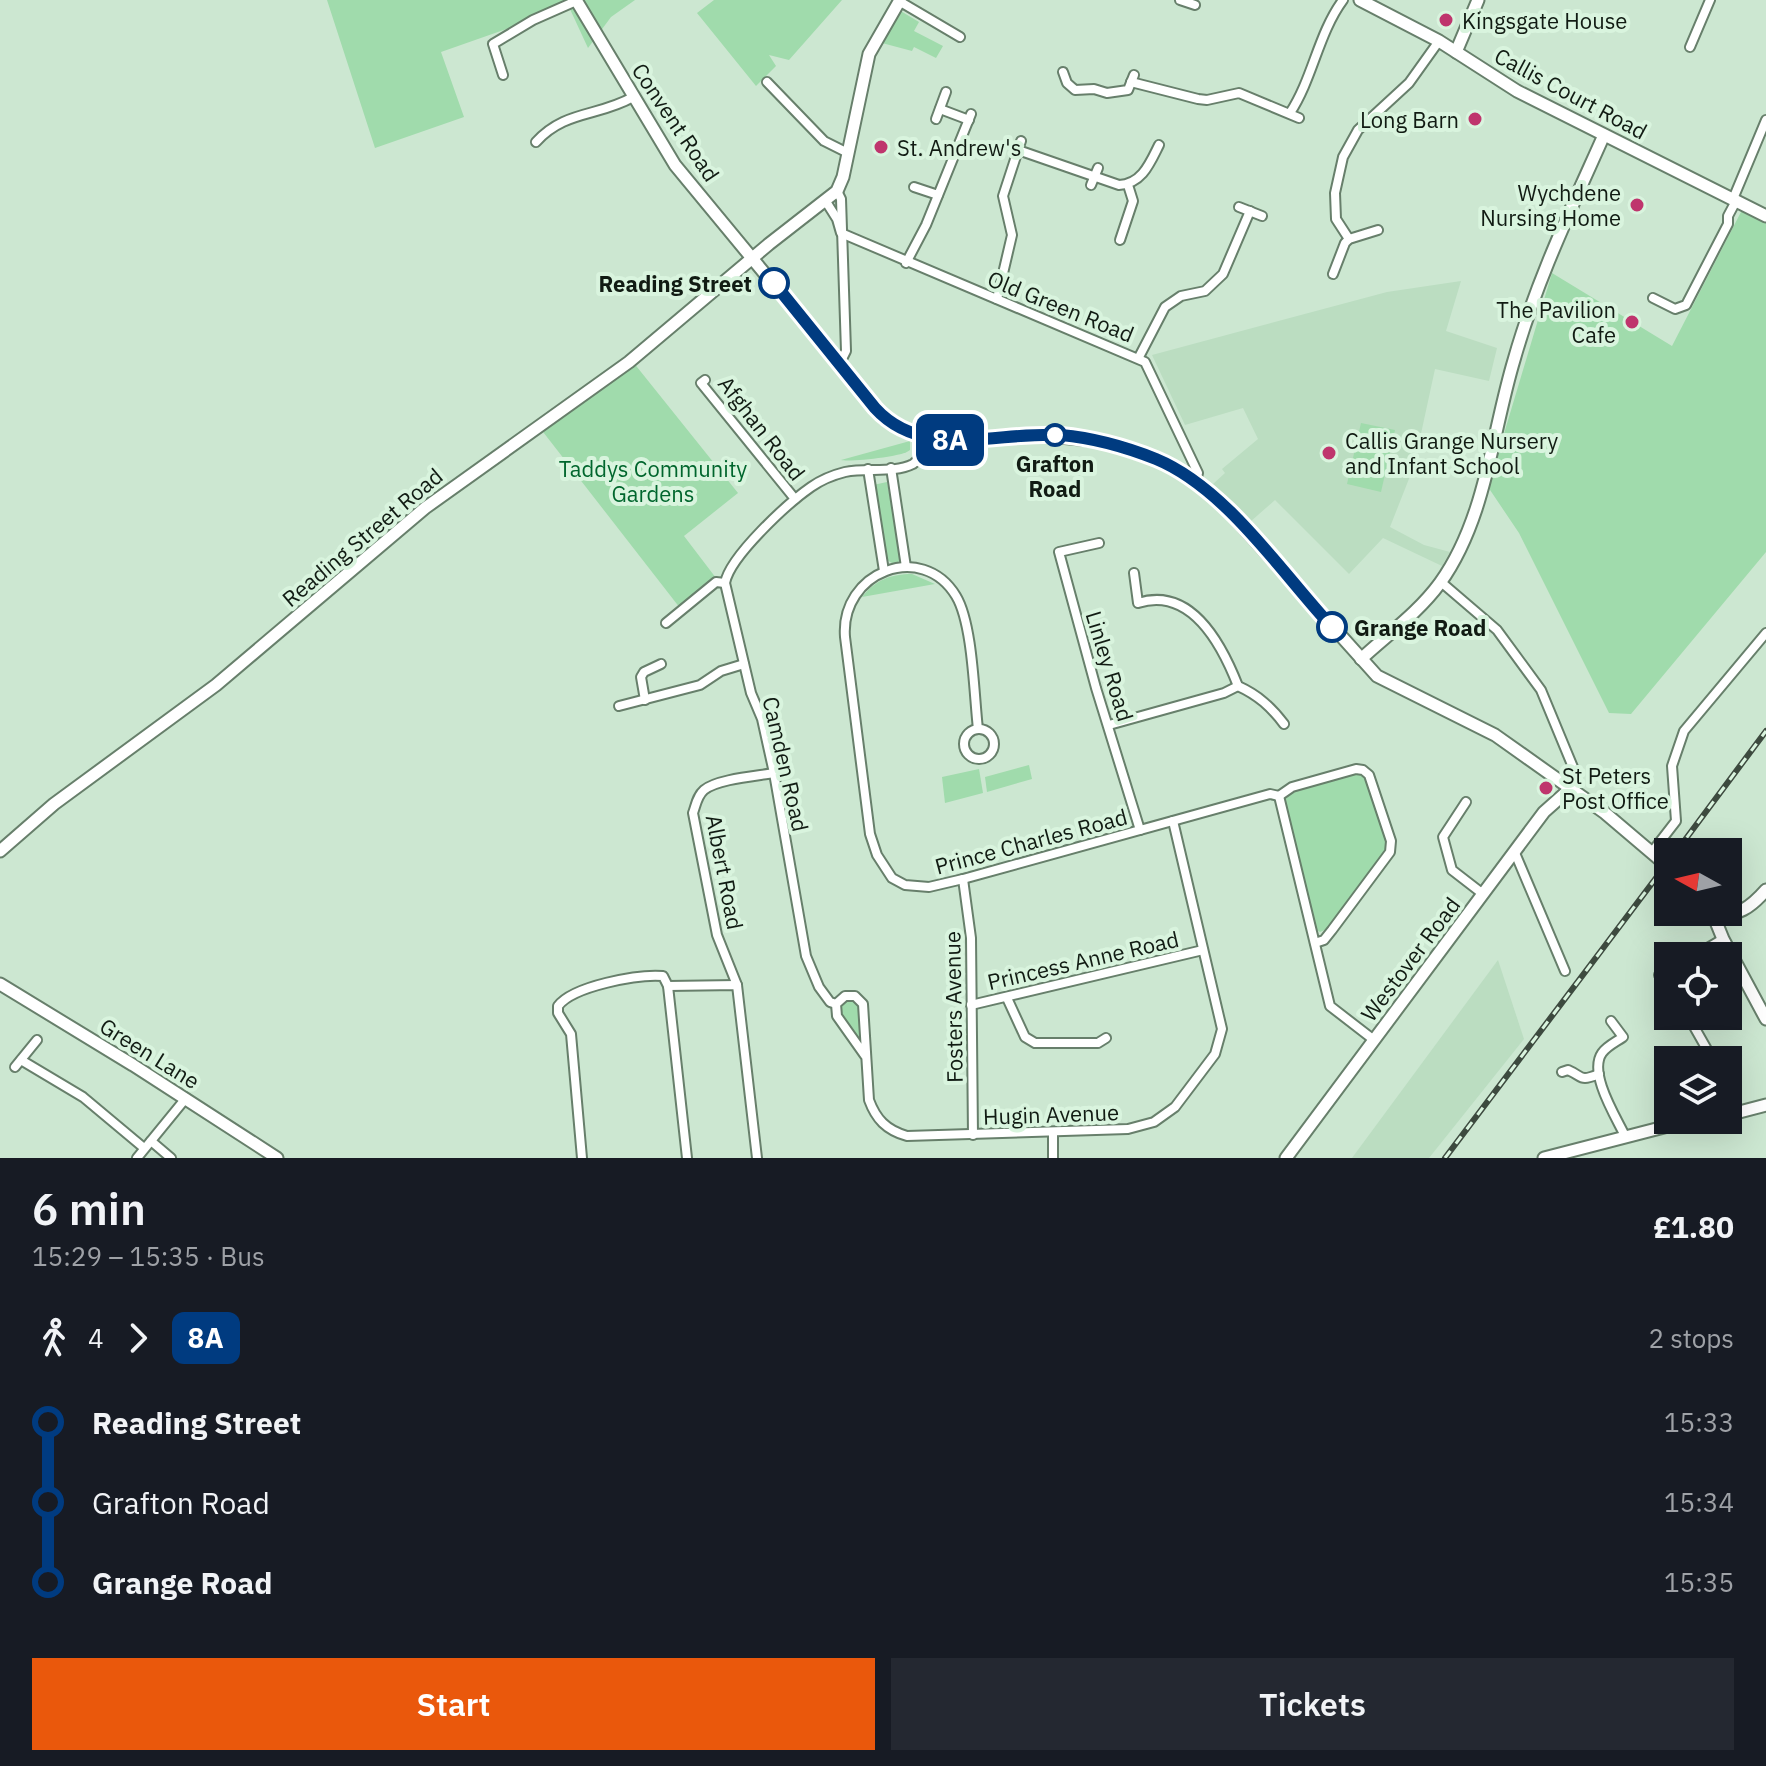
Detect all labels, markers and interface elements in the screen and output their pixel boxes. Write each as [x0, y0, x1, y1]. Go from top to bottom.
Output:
place label: Kingsgate House [1462, 6, 1627, 35]
marker: Kingsgate House [1437, 11, 1455, 29]
street label: Callis Court Road [1490, 41, 1652, 145]
street label: Convent Road [626, 57, 726, 187]
place label: Long Barn [1360, 105, 1459, 134]
marker: Long Barn [1466, 110, 1484, 128]
place label: St. Andrew's [897, 133, 1021, 162]
marker: St. Andrew's [872, 138, 890, 156]
place label: Wychdene Nursing Home [1480, 178, 1621, 232]
marker: Wychdene Nursing Home [1628, 196, 1646, 214]
street label: Old Green Road [984, 263, 1138, 349]
marker: Reading Street [759, 268, 789, 298]
place label: Reading Street [599, 269, 752, 298]
place label: The Pavilion Cafe [1496, 295, 1616, 349]
marker: The Pavilion Cafe [1623, 313, 1641, 331]
street label: Afghan Road [712, 370, 812, 486]
line badge: 8A [914, 414, 986, 466]
text: 8A [932, 421, 968, 458]
marker: Grafton Road [1044, 424, 1066, 446]
place label: Callis Grange Nursery and Infant School [1345, 426, 1558, 480]
marker: Callis Grange Nursery and Infant School [1320, 444, 1338, 462]
place label: Grafton Road [1016, 449, 1094, 503]
park label: Taddys Community Gardens [559, 454, 747, 508]
street label: Reading Street Road [276, 461, 448, 613]
street label: Linley Road [1080, 607, 1140, 725]
marker: Grange Road [1317, 612, 1347, 642]
place label: Grange Road [1354, 613, 1486, 642]
street label: Camden Road [756, 694, 816, 834]
place label: St Peters Post Office [1562, 761, 1669, 815]
marker: St Peters Post Office [1537, 779, 1555, 797]
street label: Prince Charles Road [932, 801, 1130, 881]
street label: Albert Road [700, 812, 750, 932]
north arrow [1654, 838, 1742, 926]
map controls [1654, 838, 1742, 1134]
street label: Westover Road [1354, 891, 1466, 1027]
street label: Princess Anne Road [984, 924, 1182, 996]
street label: Fosters Avenue [937, 931, 969, 1083]
button: locate [1654, 942, 1742, 1030]
street label: Green Lane [95, 1011, 205, 1095]
button: layers [1654, 1046, 1742, 1134]
street label: Hugin Avenue [982, 1097, 1120, 1131]
text: 6 min [32, 1180, 146, 1237]
text: £1.80 [1653, 1207, 1734, 1246]
text: 15:29 – 15:35 · Bus [32, 1239, 265, 1273]
icon: walk [32, 1316, 76, 1360]
icon: forward [116, 1316, 160, 1360]
text: 8A [188, 1319, 224, 1356]
text: 4 [88, 1321, 104, 1355]
text: 2 stops [1648, 1321, 1734, 1355]
text: Reading Street [92, 1403, 301, 1442]
text: 15:33 [1664, 1405, 1734, 1439]
text: Grafton Road [92, 1483, 270, 1522]
text: 15:34 [1664, 1485, 1734, 1519]
text: Grange Road [92, 1563, 273, 1602]
text: 15:35 [1664, 1565, 1734, 1599]
button: Start [32, 1658, 875, 1750]
button: Tickets [891, 1658, 1734, 1750]

